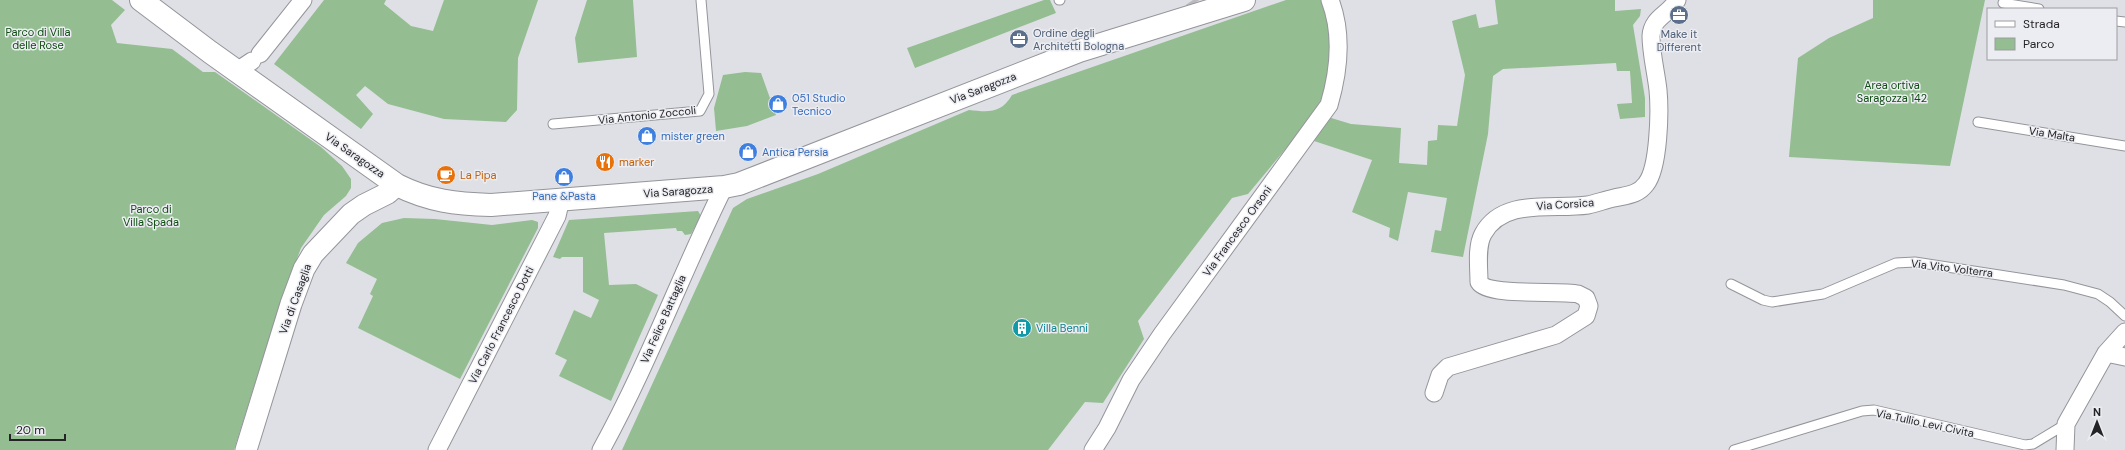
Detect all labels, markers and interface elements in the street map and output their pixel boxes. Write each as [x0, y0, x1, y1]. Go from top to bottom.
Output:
office icon: Make it Different [1668, 4, 1690, 26]
legend [1987, 8, 2117, 60]
text: Strada [2023, 16, 2060, 32]
park label: Parco di Villa delle Rose [5, 25, 71, 52]
place label: Ordine degli Architetti Bologna [1033, 26, 1124, 53]
place label: Make it Different [1657, 27, 1701, 54]
office icon: Ordine degli Architetti Bologna [1008, 28, 1030, 50]
text: Parco [2023, 36, 2054, 52]
street label: Via Saragozza [948, 69, 1018, 107]
park label: Area ortiva Saragozza 142 [1857, 78, 1927, 105]
place label: 051 Studio Tecnico [792, 91, 846, 118]
shop icon: 051 Studio Tecnico [767, 93, 789, 115]
street label: Via Antonio Zoccoli [597, 103, 697, 127]
street label: Via Malta [2028, 123, 2076, 145]
shop icon: mister green [636, 125, 658, 147]
street label: Via Saragozza [322, 129, 388, 181]
place label: mister green [661, 129, 725, 143]
shop icon: Antica Persia [737, 141, 759, 163]
place label: Antica Persia [762, 145, 828, 159]
restaurant icon: marker [594, 151, 616, 173]
place label: marker [619, 155, 654, 169]
cafe icon: La Pipa [435, 164, 457, 186]
shop icon: Pane &Pasta [553, 166, 575, 188]
place label: La Pipa [460, 168, 497, 182]
street label: Via Saragozza [643, 182, 713, 200]
street label: Via Francesco Orsoni [1199, 183, 1275, 279]
place label: Pane &Pasta [532, 189, 596, 203]
street label: Via Corsica [1536, 195, 1594, 213]
park label: Parco di Villa Spada [123, 202, 179, 229]
street label: Via Vito Volterra [1910, 256, 1994, 280]
street label: Via di Casaglia [276, 262, 314, 336]
street label: Via Carlo Francesco Dotti [465, 264, 537, 386]
street label: Via Felice Battaglia [637, 272, 689, 366]
building icon: Villa Benni [1011, 317, 1033, 339]
place label: Villa Benni [1036, 321, 1088, 335]
north arrow [2077, 402, 2117, 442]
text: N [2093, 405, 2101, 419]
street label: Via Tullio Levi Civita [1875, 406, 1975, 440]
scale bar [10, 416, 65, 442]
text: 20 m [16, 422, 45, 438]

